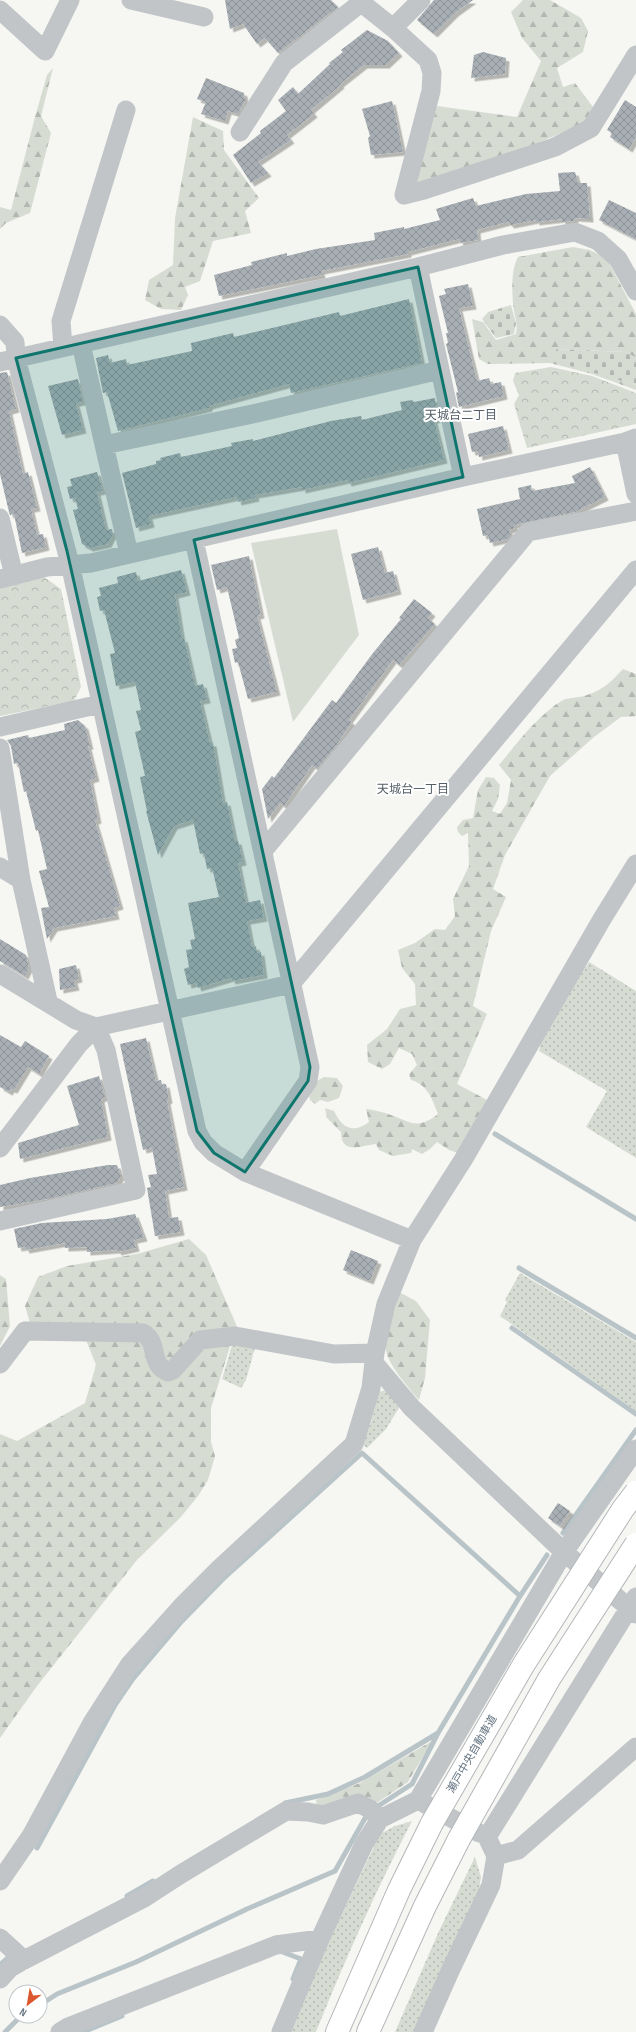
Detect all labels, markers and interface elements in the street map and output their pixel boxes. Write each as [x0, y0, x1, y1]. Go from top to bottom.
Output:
district label: 天城台二丁目 [425, 408, 497, 423]
district label: 天城台一丁目 [377, 782, 449, 797]
street label: 瀬戸中央自動車道 [444, 1713, 500, 1795]
north arrow [8, 1984, 48, 2024]
text: N [17, 2005, 29, 2019]

